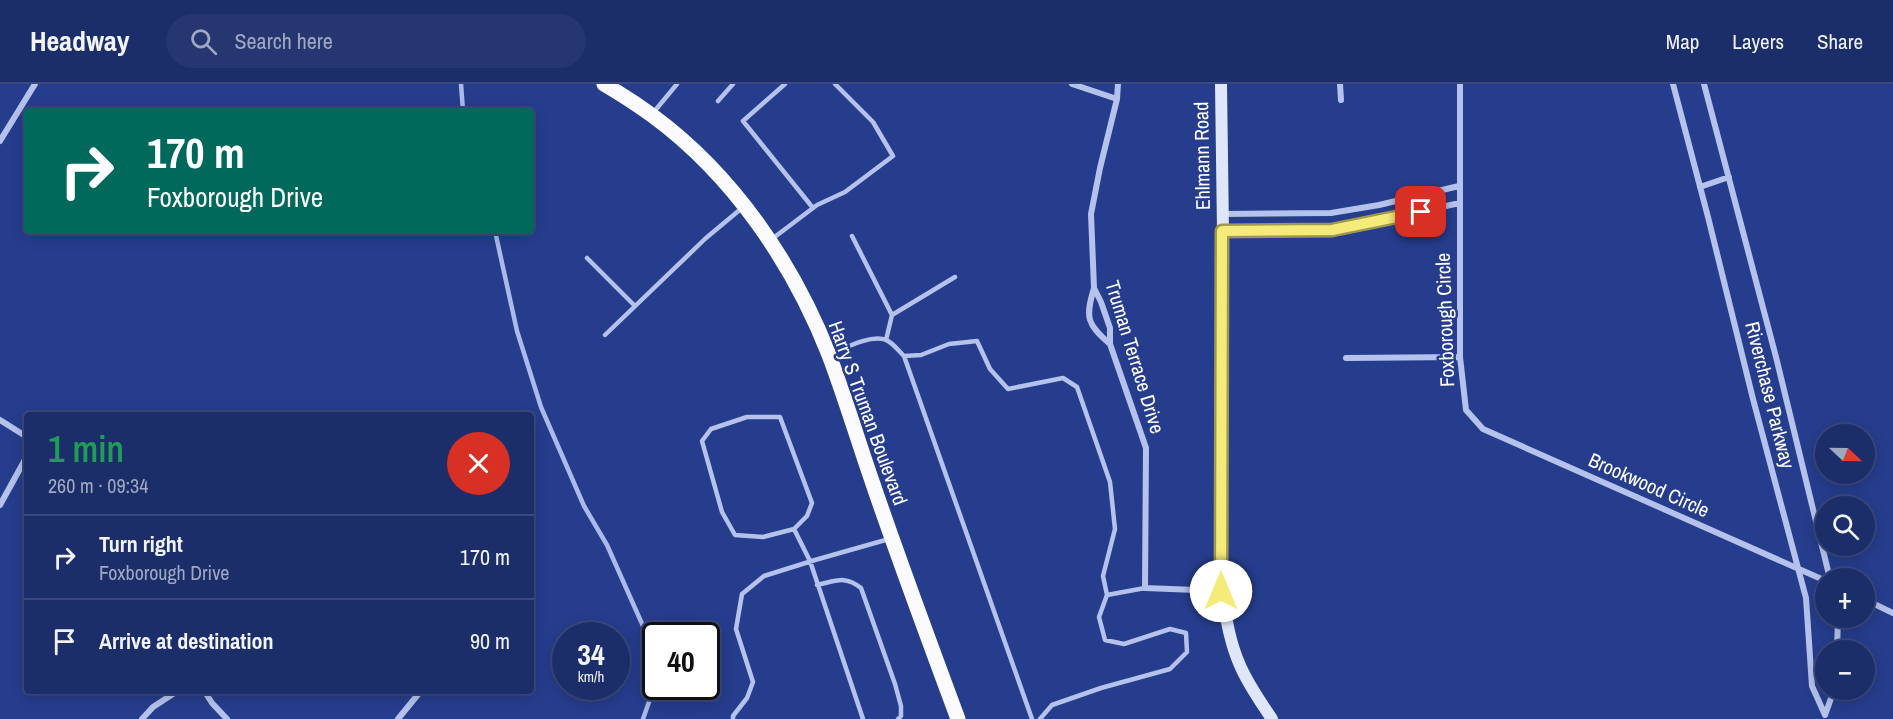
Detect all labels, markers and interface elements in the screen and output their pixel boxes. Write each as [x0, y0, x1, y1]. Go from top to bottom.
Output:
search box [166, 14, 586, 68]
text: Headway [30, 22, 130, 60]
icon: search [187, 25, 220, 58]
text: Search here [235, 26, 333, 56]
text: Map [1666, 27, 1699, 56]
text: Layers [1732, 27, 1784, 56]
text: Share [1817, 27, 1863, 56]
street label: Ehlmann Road [1187, 102, 1216, 210]
text: 170 m [147, 125, 245, 181]
icon: right [48, 132, 126, 210]
text: Foxborough Drive [147, 179, 323, 215]
pin [1395, 186, 1446, 237]
icon: arrive [1404, 195, 1437, 228]
street label: Foxborough Circle [1429, 253, 1460, 388]
street label: Truman Terrace Drive [1099, 277, 1172, 437]
street label: Harry S Truman Boulevard [823, 317, 914, 509]
street label: Riverchase Parkway [1739, 319, 1802, 472]
north arrow [1815, 424, 1875, 484]
map controls [1815, 424, 1875, 700]
text: 1 min [48, 425, 124, 473]
button: close [447, 432, 510, 495]
street label: Brookwood Circle [1585, 446, 1714, 523]
text: 260 m · 09:34 [48, 472, 148, 499]
button: search [1815, 496, 1875, 556]
text: Turn right [99, 529, 183, 559]
icon: right [48, 541, 81, 574]
text: 170 m [460, 542, 510, 572]
text: Foxborough Drive [99, 559, 229, 586]
position arrow [1189, 559, 1253, 623]
button: + [1815, 568, 1875, 628]
speed limit sign: 40 [642, 622, 720, 700]
icon: arrive [48, 625, 81, 658]
text: Arrive at destination [99, 626, 273, 656]
text: 90 m [470, 626, 510, 656]
text: 34 [577, 634, 605, 674]
button: − [1815, 640, 1875, 700]
text: km/h [578, 666, 604, 687]

